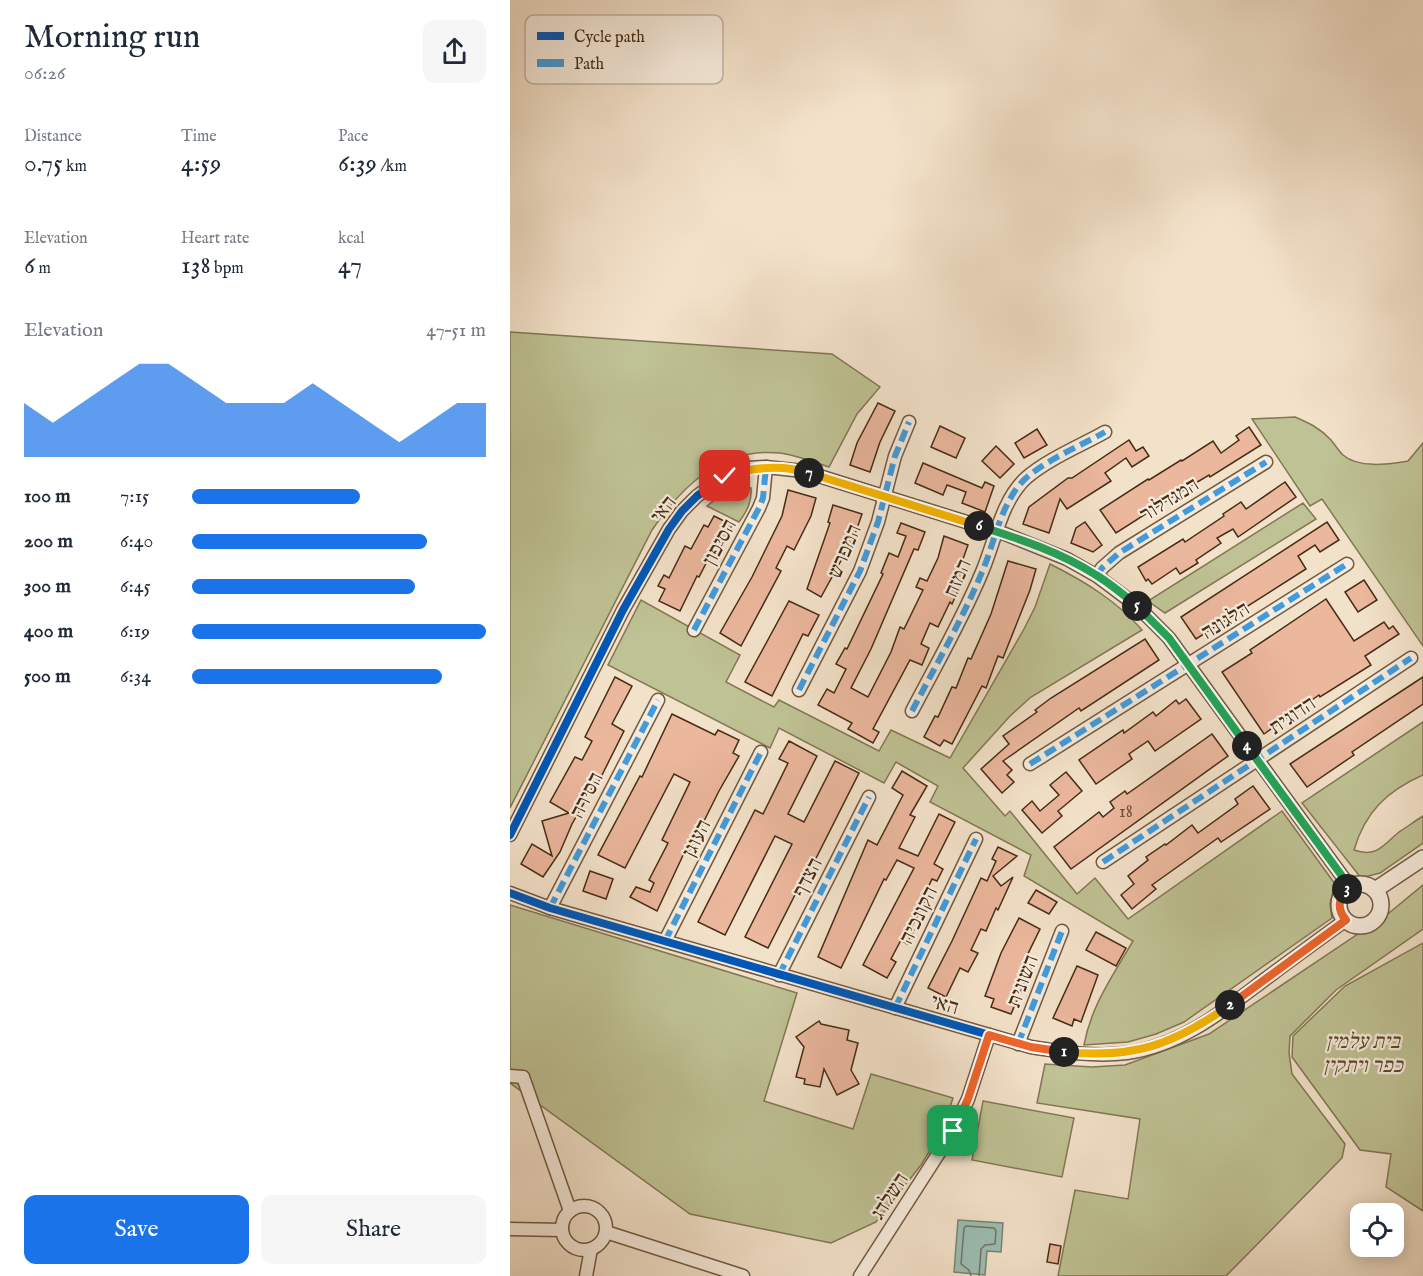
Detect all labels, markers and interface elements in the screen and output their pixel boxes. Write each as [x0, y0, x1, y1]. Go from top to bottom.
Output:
legend [525, 15, 723, 84]
text: Morning run [24, 17, 200, 59]
button: share [423, 20, 486, 83]
text: Cycle path [574, 28, 645, 48]
text: Path [574, 55, 605, 75]
text: 06:26 [24, 61, 65, 86]
text: Distance [24, 127, 82, 147]
text: Time [181, 127, 217, 147]
text: Pace [338, 127, 368, 147]
text: 0.75 [24, 147, 63, 180]
text: 4:59 [181, 147, 221, 180]
text: 6:39 [338, 147, 377, 180]
text: km [63, 157, 87, 177]
text: /km [377, 157, 407, 177]
text: Elevation [24, 229, 87, 249]
text: Heart rate [181, 229, 249, 249]
text: kcal [338, 229, 365, 249]
text: 6 [24, 249, 35, 282]
text: 138 [181, 249, 211, 282]
text: 47 [338, 249, 362, 282]
text: m [35, 259, 51, 279]
text: bpm [211, 259, 244, 279]
text: Elevation [24, 318, 103, 343]
text: 47–51 m [426, 318, 486, 343]
pin [699, 450, 750, 501]
pin: 7 [794, 458, 824, 488]
icon: check [708, 459, 741, 492]
text: 7 [805, 463, 813, 483]
street label: המגדלור [1135, 472, 1204, 529]
text: 100 m [24, 484, 71, 509]
text: 7:15 [120, 484, 149, 509]
street label: האי [645, 491, 683, 529]
pin: 6 [964, 511, 994, 541]
street label: הסיפון [697, 515, 744, 571]
text: 6 [976, 516, 982, 536]
street label: המפרש [822, 521, 869, 583]
text: 200 m [24, 529, 73, 554]
text: 6:40 [120, 529, 153, 554]
street label: המזח [938, 555, 979, 602]
text: 300 m [24, 574, 71, 599]
text: 6:45 [120, 574, 151, 599]
pin: 5 [1122, 591, 1152, 621]
text: 5 [1134, 596, 1140, 616]
street label: הלגונה [1196, 596, 1255, 647]
text: 400 m [24, 619, 73, 644]
text: 6:19 [120, 619, 150, 644]
text: 500 m [24, 664, 71, 689]
text: 6:34 [120, 664, 151, 689]
street label: הדוגית [1264, 691, 1322, 742]
pin: 4 [1232, 731, 1262, 761]
text: 4 [1243, 736, 1251, 756]
street label: הסירה [564, 768, 610, 823]
house number: 18 [1119, 801, 1133, 824]
street label: העוגן [676, 815, 718, 862]
street label: הצדף [787, 853, 830, 902]
pin: 3 [1332, 874, 1362, 904]
text: 3 [1344, 879, 1350, 899]
street label: הקונכיה [894, 882, 945, 949]
street label: השונית [1001, 951, 1046, 1012]
street label: האי [927, 989, 962, 1022]
pin: 2 [1215, 990, 1245, 1020]
text: 2 [1226, 995, 1234, 1015]
park label: בית עלמין כפר ויתקין [1323, 1029, 1404, 1080]
pin: 1 [1049, 1037, 1079, 1067]
text: 1 [1061, 1042, 1067, 1062]
pin [927, 1105, 978, 1156]
icon: arrive [936, 1114, 969, 1147]
street label: השלדג [865, 1168, 915, 1225]
button: Save [24, 1195, 249, 1264]
button: Share [261, 1195, 486, 1264]
map controls [1350, 1203, 1404, 1257]
button: locate [1350, 1203, 1404, 1257]

